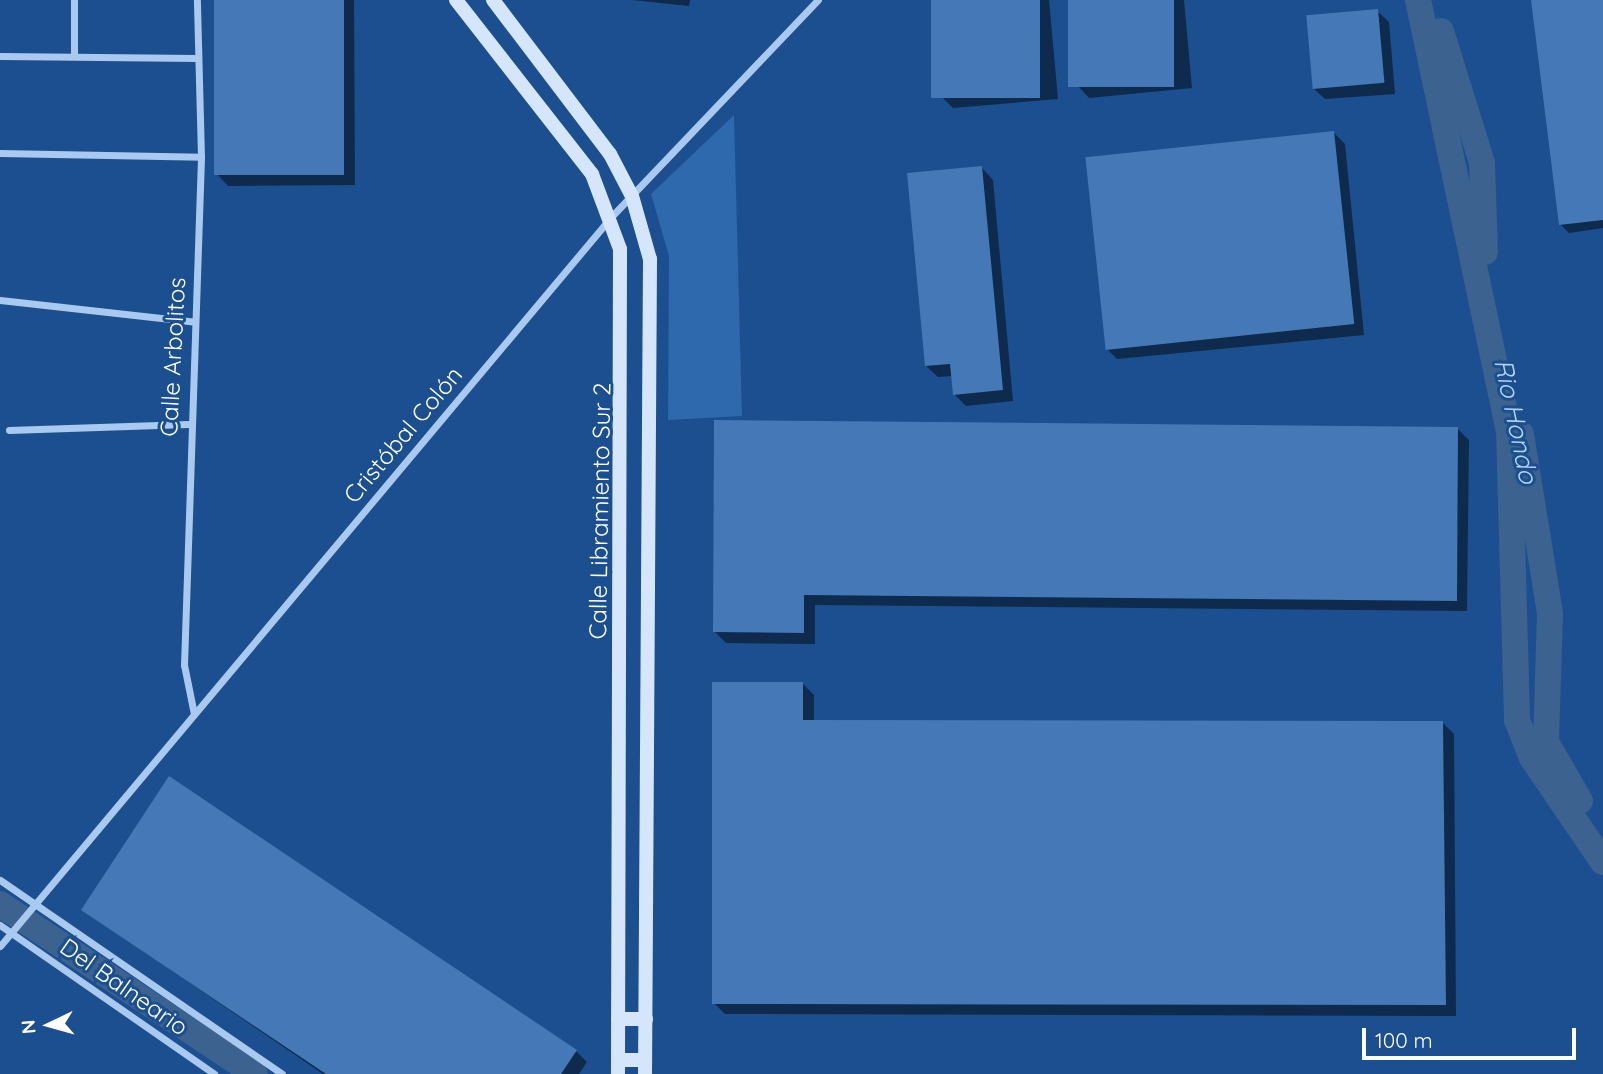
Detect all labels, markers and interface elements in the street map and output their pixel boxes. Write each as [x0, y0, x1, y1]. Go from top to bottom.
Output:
street label: Calle Arbolitos [154, 277, 192, 437]
water label: Rio Hondo [1488, 356, 1544, 486]
street label: Cristóbal Colón [338, 361, 468, 509]
street label: Calle Libramiento Sur 2 [583, 382, 617, 640]
street label: Del Balneario [54, 932, 194, 1042]
north arrow [14, 990, 84, 1060]
scale bar [1365, 1014, 1578, 1058]
text: N [16, 1019, 41, 1035]
text: 100 m [1375, 1027, 1433, 1053]

